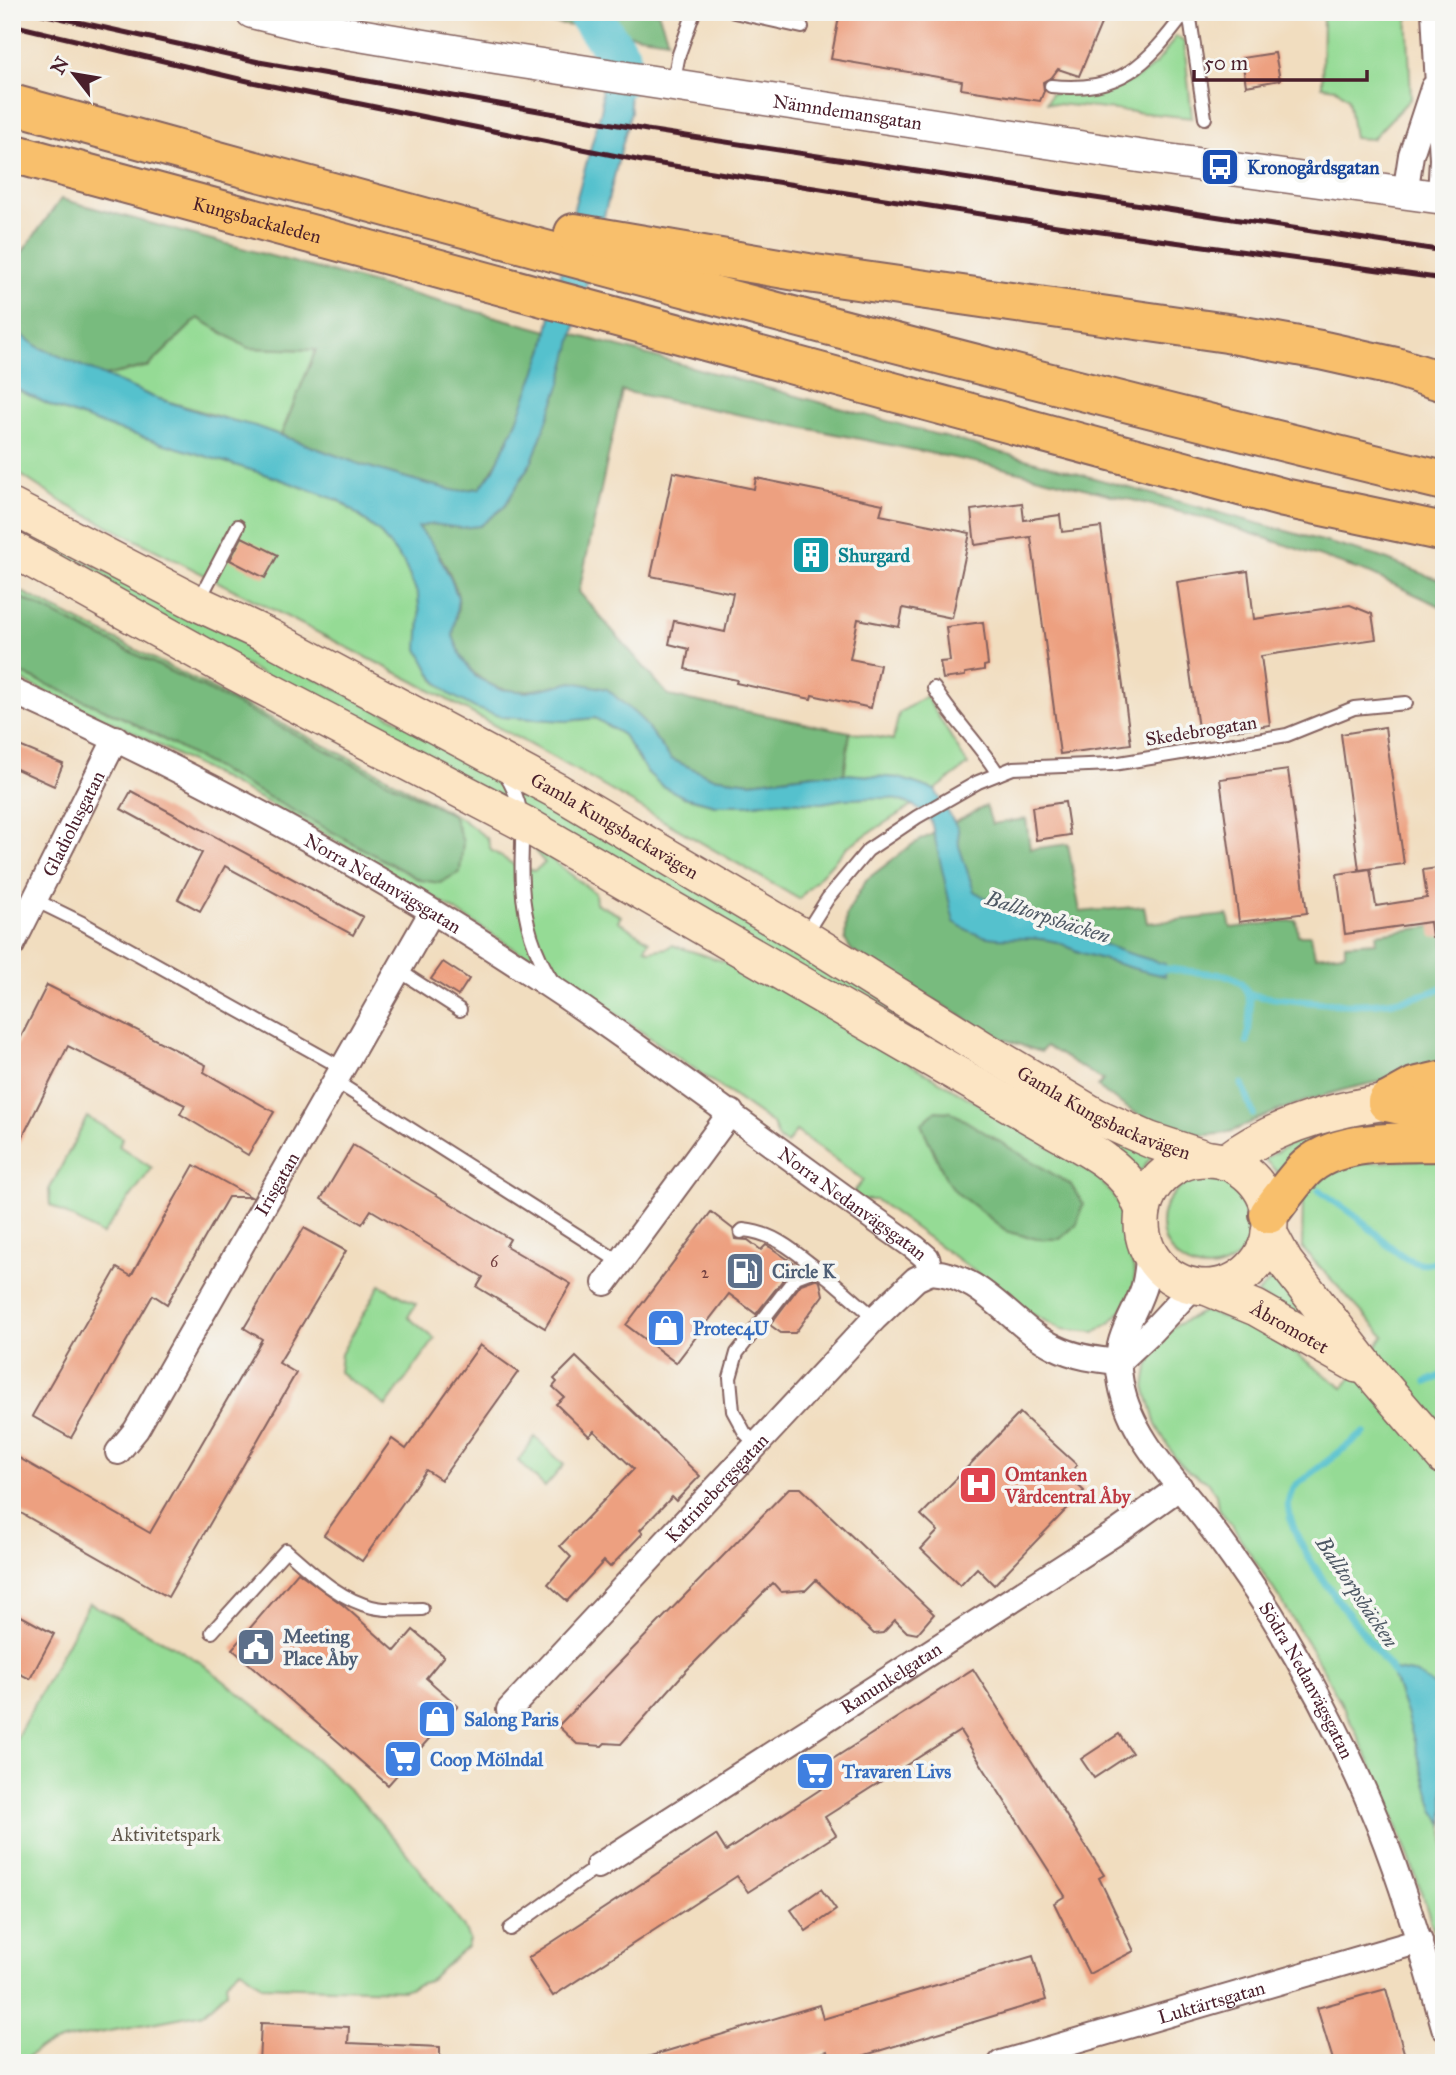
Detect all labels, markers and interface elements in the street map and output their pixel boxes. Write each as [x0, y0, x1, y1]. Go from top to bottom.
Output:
north arrow [38, 38, 108, 108]
scale bar [1194, 38, 1367, 82]
text: 50 m [1204, 50, 1249, 76]
text: N [46, 53, 74, 78]
street label: Nämndemansgatan [771, 89, 924, 135]
bus stop icon: Kronogårdsgatan [1199, 146, 1241, 188]
place label: Kronogårdsgatan [1247, 156, 1380, 180]
street label: Kungsbackaleden [190, 192, 324, 248]
building icon: Shurgard [790, 534, 832, 576]
place label: Shurgard [838, 544, 911, 568]
street label: Skedebrogatan [1144, 710, 1259, 752]
street label: Gladiolusgatan [37, 767, 110, 880]
street label: Gamla Kungsbackavägen [527, 768, 703, 884]
street label: Norra Nedanvägsgatan [300, 829, 465, 938]
water label: Balltorpsbäcken [982, 884, 1113, 949]
street label: Gamla Kungsbackavägen [1013, 1061, 1193, 1165]
street label: Norra Nedanvägsgatan [774, 1142, 932, 1265]
street label: Irisgatan [250, 1148, 304, 1220]
fuel station icon: Circle K [724, 1250, 766, 1292]
house number: 6 [490, 1252, 499, 1271]
place label: Circle K [772, 1260, 837, 1283]
house number: 2 [701, 1263, 709, 1282]
street label: Åbromotet [1246, 1296, 1333, 1359]
shop icon: Protec4U [645, 1307, 687, 1349]
place label: Protec4U [693, 1317, 770, 1341]
street label: Katrinebergsgatan [660, 1429, 773, 1547]
place label: Omtanken Vårdcentral Åby [1004, 1463, 1131, 1509]
hospital icon: Omtanken Vårdcentral Åby [957, 1464, 999, 1506]
water label: Balltorpsbäcken [1310, 1530, 1404, 1653]
street label: Södra Nedanvägsgatan [1254, 1597, 1359, 1762]
place label: Meeting Place Åby [283, 1625, 359, 1671]
public building icon: Meeting Place Åby [235, 1626, 277, 1668]
street label: Ranunkelgatan [836, 1637, 946, 1719]
shop icon: Salong Paris [416, 1698, 458, 1740]
place label: Salong Paris [464, 1708, 559, 1732]
supermarket icon: Coop Mölndal [382, 1738, 424, 1780]
place label: Coop Mölndal [430, 1748, 544, 1772]
supermarket icon: Travaren Livs [794, 1750, 836, 1792]
place label: Travaren Livs [841, 1760, 951, 1783]
park label: Aktivitetspark [110, 1823, 221, 1846]
street label: Luktärtsgatan [1155, 1976, 1268, 2029]

